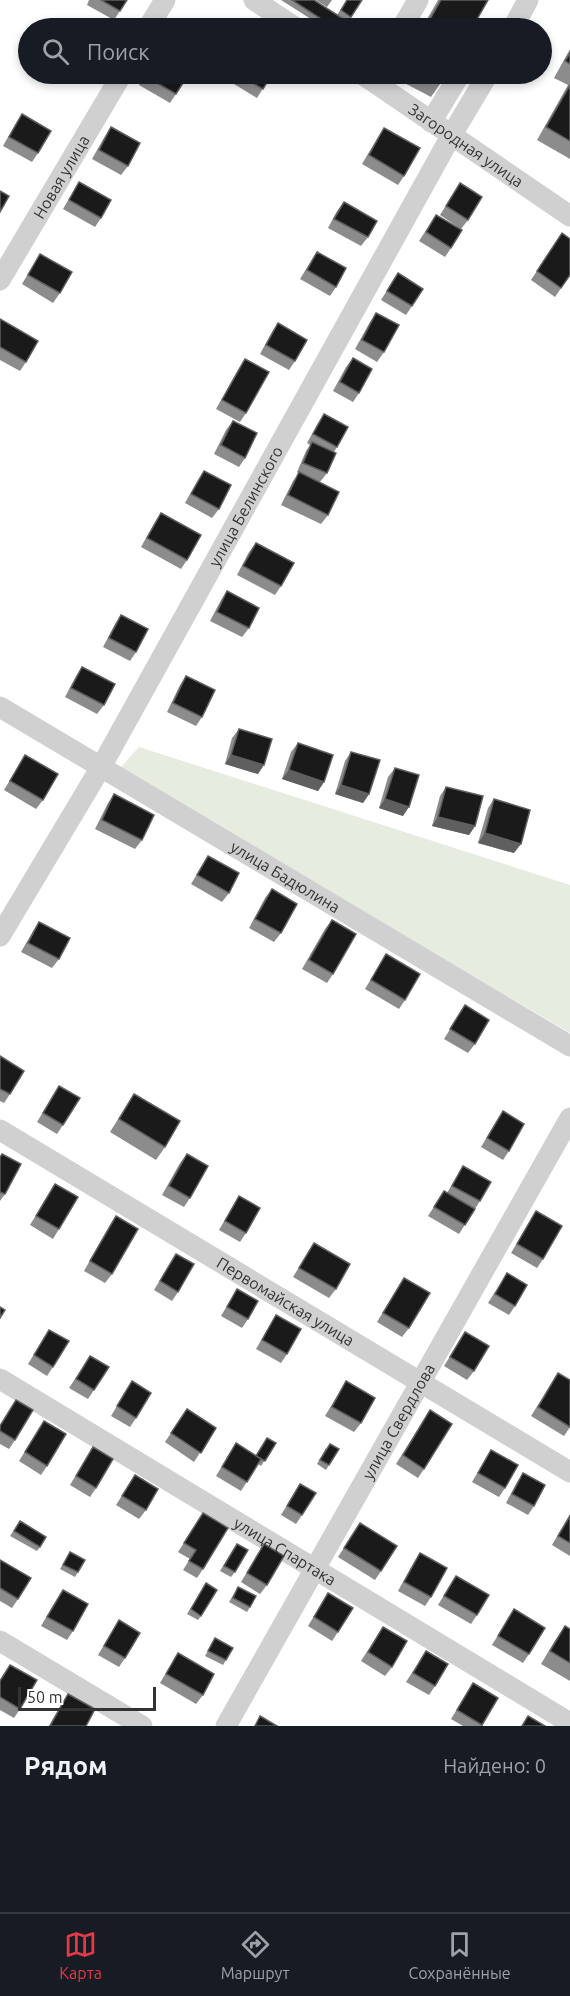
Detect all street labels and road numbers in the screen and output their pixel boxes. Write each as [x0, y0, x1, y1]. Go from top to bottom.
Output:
street label: Загородная улица [405, 100, 527, 191]
street label: Новая улица [30, 132, 93, 222]
street label: улица Белинского [205, 443, 286, 570]
street label: улица Бадюлина [227, 837, 343, 916]
street label: Первомайская улица [214, 1253, 357, 1349]
street label: улица Свердлова [359, 1360, 438, 1482]
street label: улица Спартака [231, 1513, 339, 1589]

